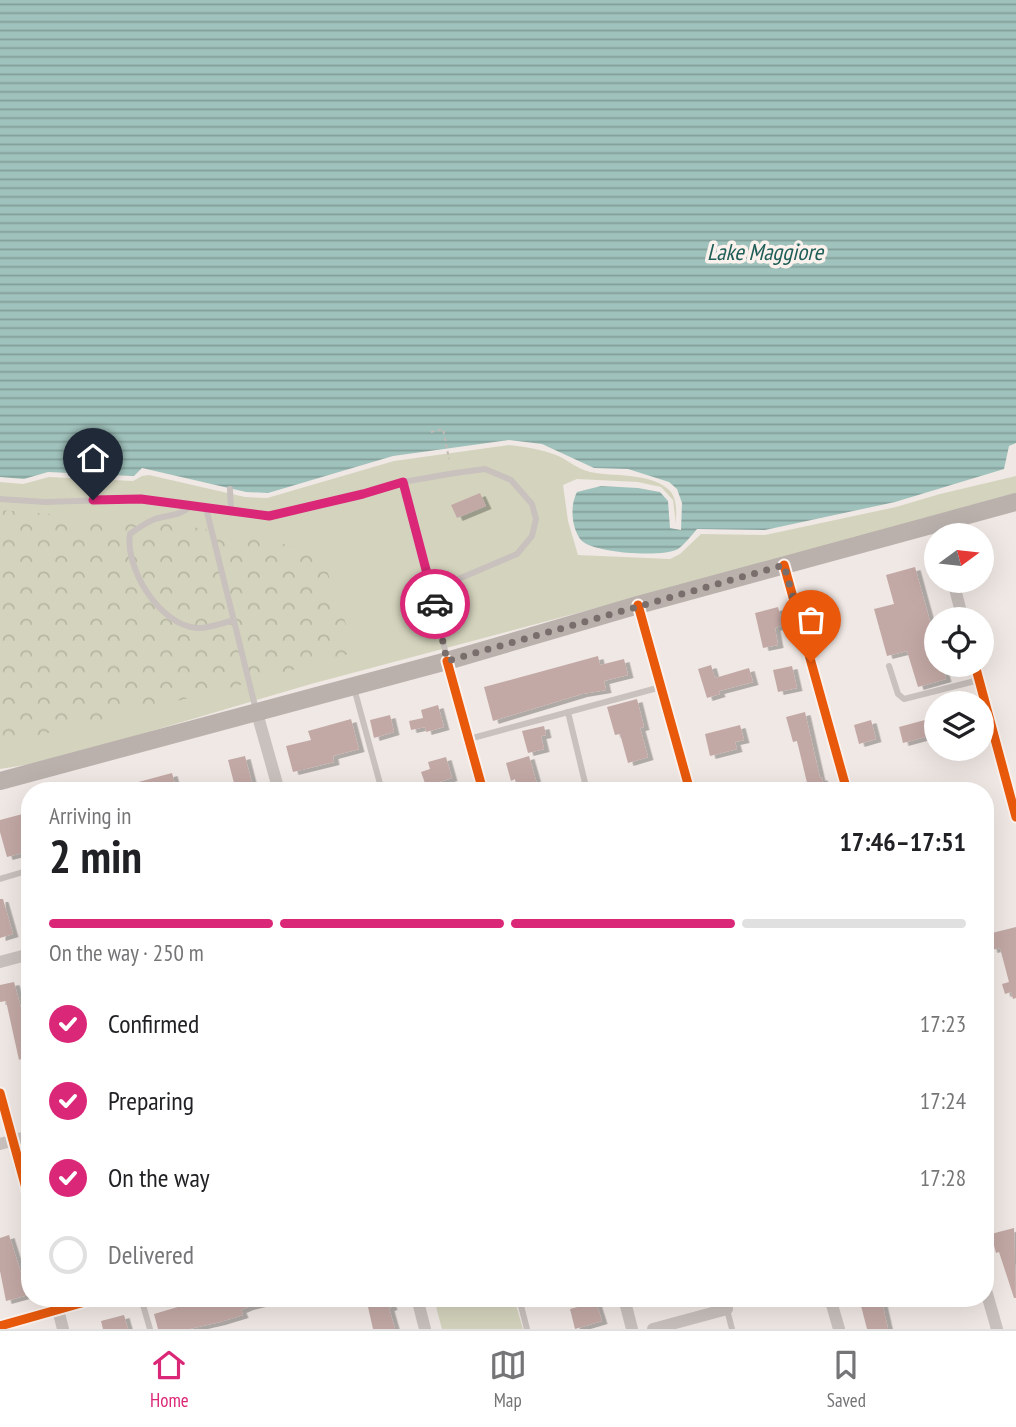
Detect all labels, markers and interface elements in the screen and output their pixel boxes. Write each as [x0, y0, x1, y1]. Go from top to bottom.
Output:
water label: Lake Maggiore [707, 237, 824, 266]
pin [63, 428, 123, 500]
icon: home [74, 439, 112, 477]
north arrow [924, 523, 994, 593]
map controls [924, 523, 994, 761]
courier [400, 569, 470, 639]
icon: car [416, 585, 454, 623]
pin [781, 590, 841, 662]
icon: bag [792, 601, 830, 639]
button: locate [924, 607, 994, 677]
button: layers [924, 691, 994, 761]
text: Arriving in [49, 801, 131, 830]
text: 17:46–17:51 [839, 825, 966, 858]
text: 2 min [49, 826, 142, 886]
text: On the way · 250 m [49, 938, 204, 967]
icon: check [49, 1005, 87, 1043]
text: Confirmed [108, 1007, 199, 1040]
text: 17:23 [920, 1009, 966, 1038]
icon: check [49, 1082, 87, 1120]
text: Preparing [108, 1084, 194, 1117]
text: 17:24 [920, 1086, 966, 1115]
icon: check [49, 1159, 87, 1197]
text: On the way [108, 1161, 210, 1194]
text: 17:28 [920, 1163, 966, 1192]
text: Delivered [108, 1238, 194, 1271]
tab: Home [150, 1346, 189, 1412]
tab: Map [489, 1346, 527, 1412]
tab: Saved [827, 1346, 866, 1412]

